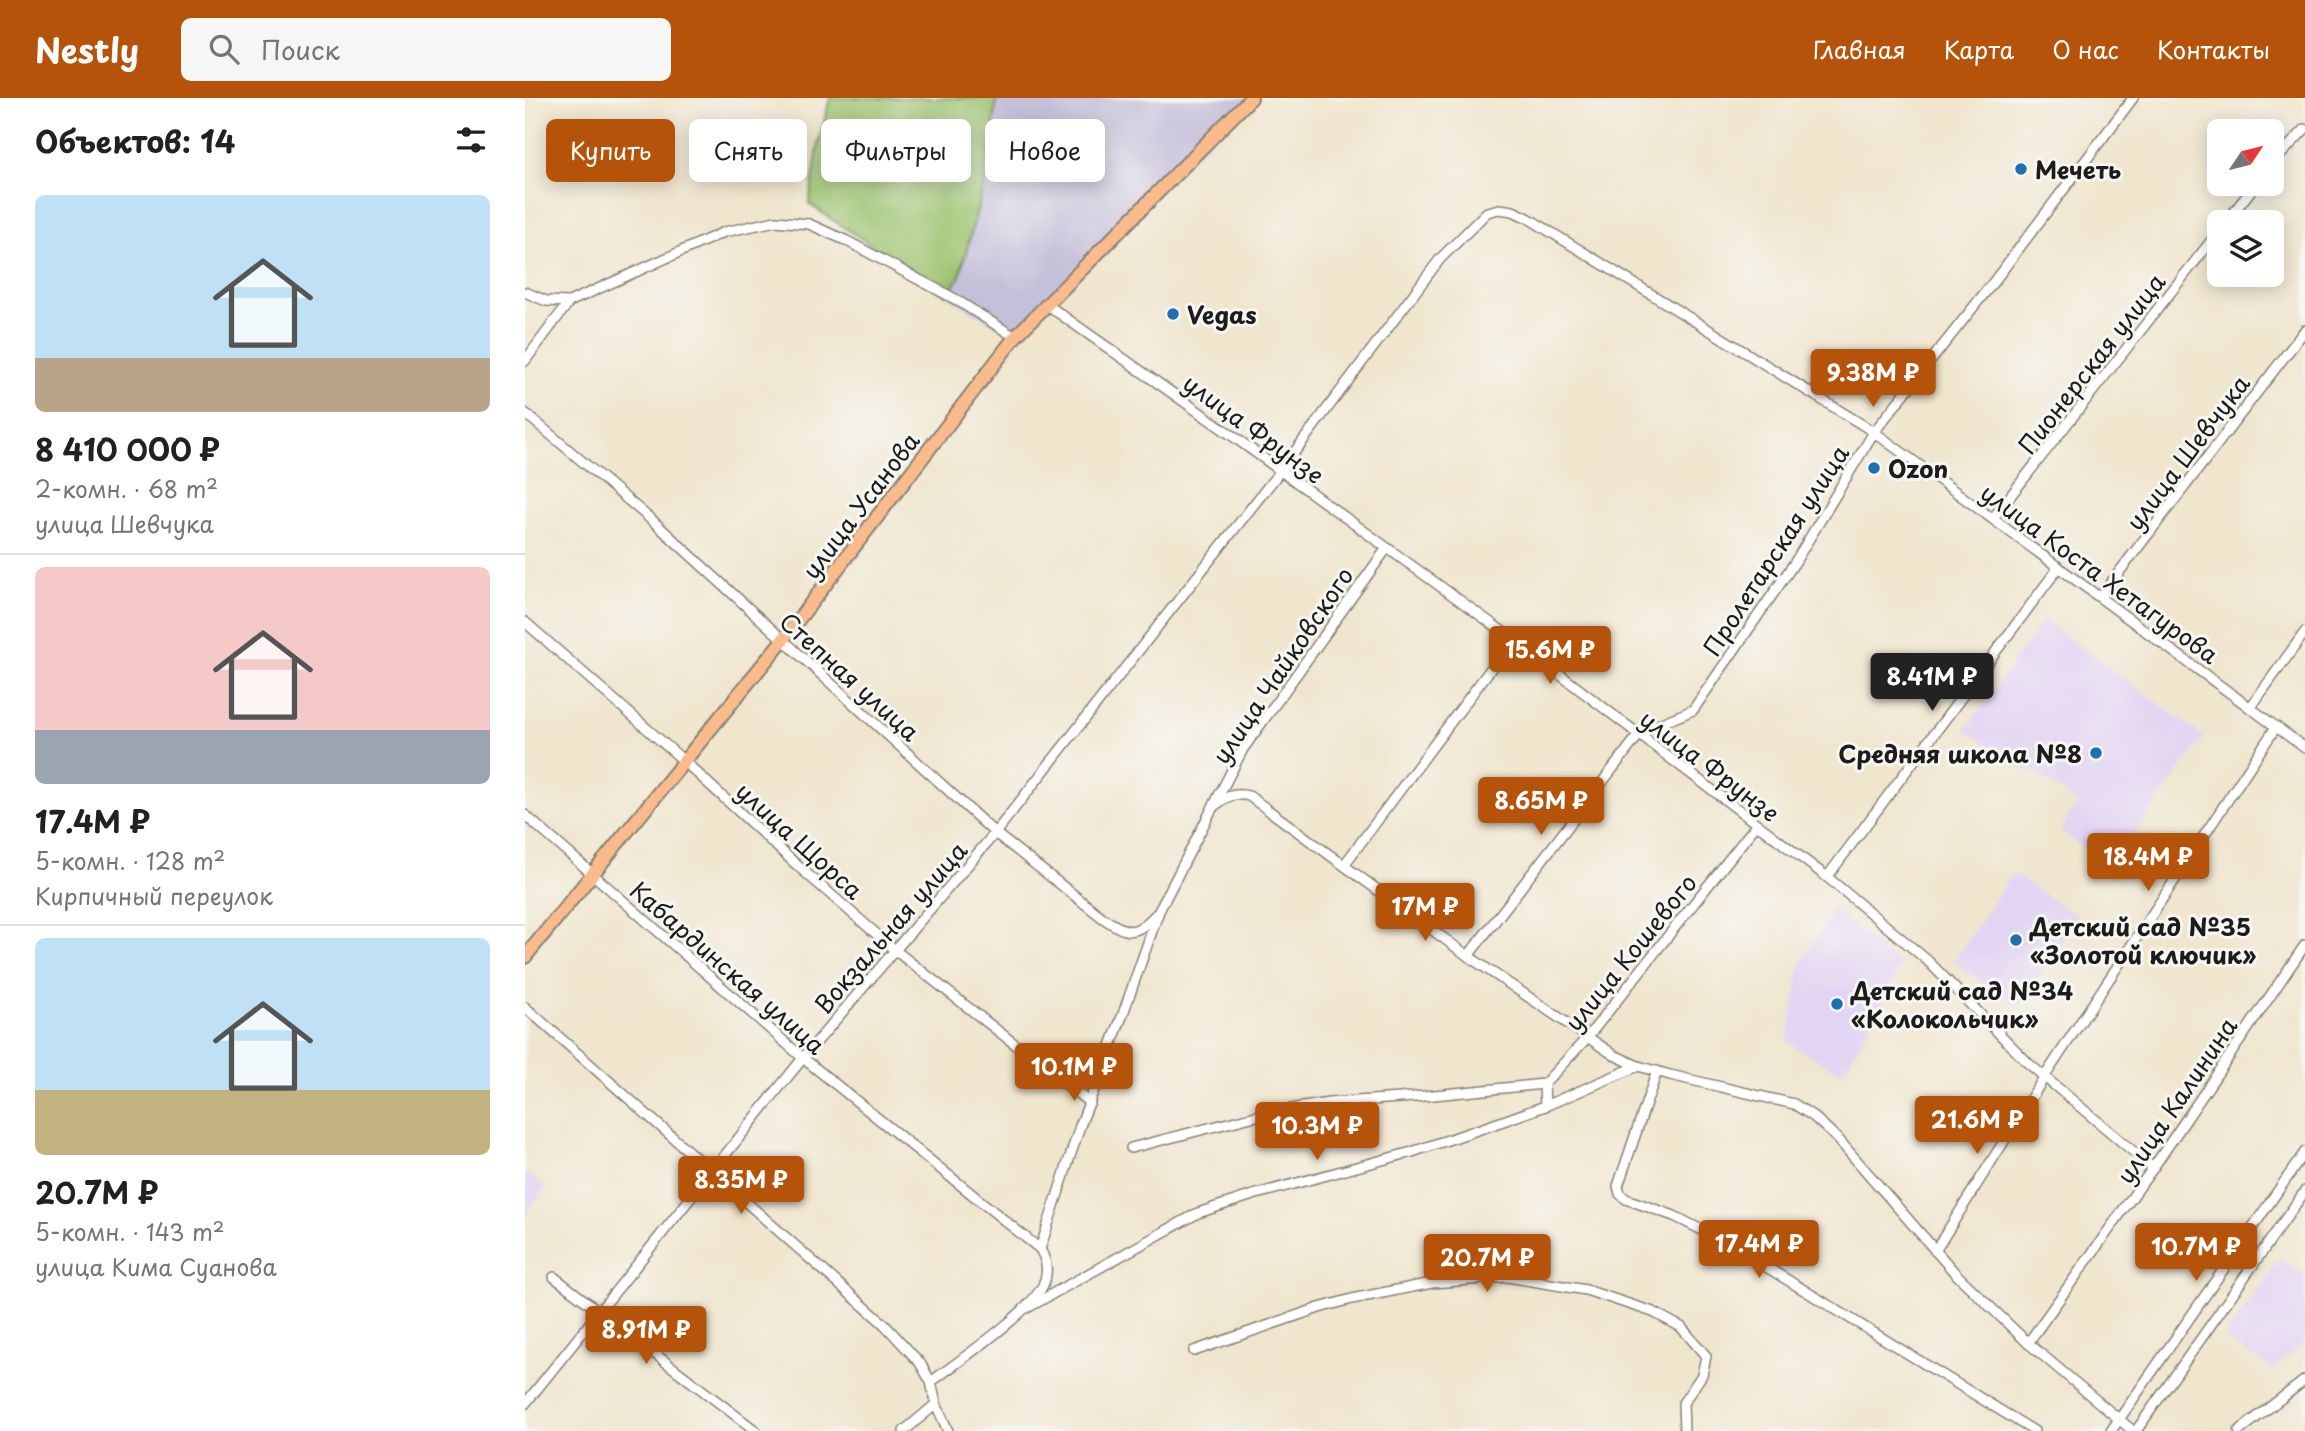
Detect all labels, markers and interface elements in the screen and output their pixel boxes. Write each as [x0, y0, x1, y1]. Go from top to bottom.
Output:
search box [181, 18, 671, 81]
text: Nestly [35, 24, 139, 74]
icon: search [205, 30, 243, 68]
text: Поиск [261, 30, 340, 69]
text: Главная [1813, 31, 1906, 67]
text: Карта [1944, 31, 2014, 67]
text: О нас [2052, 31, 2119, 67]
text: Контакты [2157, 31, 2270, 67]
text: Объектов: 14 [35, 118, 235, 163]
chip: Купить [546, 119, 675, 182]
chip: Снять [689, 119, 807, 182]
chip: Фильтры [821, 119, 971, 182]
chip: Новое [985, 119, 1105, 182]
north arrow [2207, 119, 2284, 196]
map controls [2207, 119, 2284, 287]
icon: filters [452, 121, 490, 159]
place label: Мечеть [2035, 151, 2121, 187]
marker: Мечеть [2013, 161, 2029, 177]
button: layers [2207, 210, 2284, 287]
icon: home [200, 240, 326, 366]
street label: Пионерская улица [2009, 265, 2173, 461]
place label: Vegas [1187, 296, 1257, 332]
marker: Vegas [1165, 306, 1181, 322]
pin: 9.38M ₽ [1808, 350, 1938, 409]
text: 9.38M ₽ [1827, 354, 1919, 389]
street label: улица Фрунзе [1176, 364, 1332, 492]
street label: улица Шевчука [2116, 367, 2258, 537]
street label: улица Усанова [793, 424, 927, 586]
text: 8 410 000 ₽ [35, 426, 220, 471]
street label: Пролетарская улица [1693, 437, 1857, 663]
place label: Ozon [1888, 450, 1948, 486]
marker: Ozon [1866, 460, 1882, 476]
text: 2-комн. · 68 m² [35, 471, 218, 506]
street label: улица Коста Хетагурова [1973, 474, 2227, 672]
text: улица Шевчука [35, 506, 214, 541]
street label: улица Чайковского [1202, 559, 1362, 771]
street label: Степная улица [772, 603, 928, 749]
icon: home [200, 612, 326, 738]
pin: 15.6M ₽ [1485, 626, 1615, 686]
text: 15.6M ₽ [1505, 631, 1595, 666]
pin: 8.41M ₽ [1867, 654, 1997, 713]
text: 8.41M ₽ [1887, 658, 1977, 693]
street label: улица Фрунзе [1633, 700, 1787, 830]
place label: Средняя школа №8 [1838, 735, 2082, 771]
marker: Средняя школа №8 [2088, 745, 2104, 761]
street label: улица Щорса [728, 773, 872, 907]
pin: 8.65M ₽ [1476, 778, 1606, 837]
text: 8.65M ₽ [1494, 782, 1588, 817]
text: 17.4M ₽ [35, 798, 150, 843]
street label: Вокзальная улица [805, 833, 975, 1021]
pin: 18.4M ₽ [2083, 834, 2213, 893]
text: 18.4M ₽ [2103, 838, 2193, 873]
text: 5-комн. · 128 m² [35, 843, 225, 878]
street label: улица Кошевого [1555, 866, 1705, 1038]
street label: Кабардинская улица [622, 872, 834, 1062]
text: Кирпичный переулок [35, 878, 273, 913]
pin: 17M ₽ [1376, 884, 1474, 943]
text: 17M ₽ [1392, 888, 1458, 923]
place label: Детский сад №35 «Золотой ключик» [2029, 908, 2256, 972]
marker: Детский сад №35 «Золотой ключик» [2008, 932, 2024, 948]
place label: Детский сад №34 «Колокольчик» [1850, 972, 2073, 1036]
icon: home [200, 983, 326, 1109]
marker: Детский сад №34 «Колокольчик» [1829, 996, 1845, 1012]
street label: улица Калинина [2107, 1010, 2245, 1190]
pin: 10.1M ₽ [1009, 1044, 1139, 1103]
text: 10.1M ₽ [1031, 1048, 1117, 1083]
pin: 21.6M ₽ [1912, 1096, 2042, 1156]
text: 21.6M ₽ [1931, 1101, 2023, 1136]
pin: 10.3M ₽ [1252, 1102, 1382, 1162]
text: 10.3M ₽ [1271, 1107, 1363, 1142]
pin: 8.35M ₽ [676, 1156, 806, 1216]
text: 8.35M ₽ [694, 1161, 788, 1196]
text: 20.7M ₽ [35, 1169, 158, 1214]
text: 5-комн. · 143 m² [35, 1214, 225, 1249]
pin: 17.4M ₽ [1694, 1220, 1824, 1280]
pin: 10.7M ₽ [2131, 1224, 2261, 1283]
text: 17.4M ₽ [1715, 1225, 1803, 1260]
text: 10.7M ₽ [2151, 1228, 2241, 1263]
pin: 20.7M ₽ [1422, 1234, 1552, 1294]
text: 20.7M ₽ [1440, 1239, 1534, 1274]
text: улица Кима Суанова [35, 1249, 277, 1284]
pin: 8.91M ₽ [581, 1306, 711, 1366]
text: 8.91M ₽ [601, 1311, 691, 1346]

